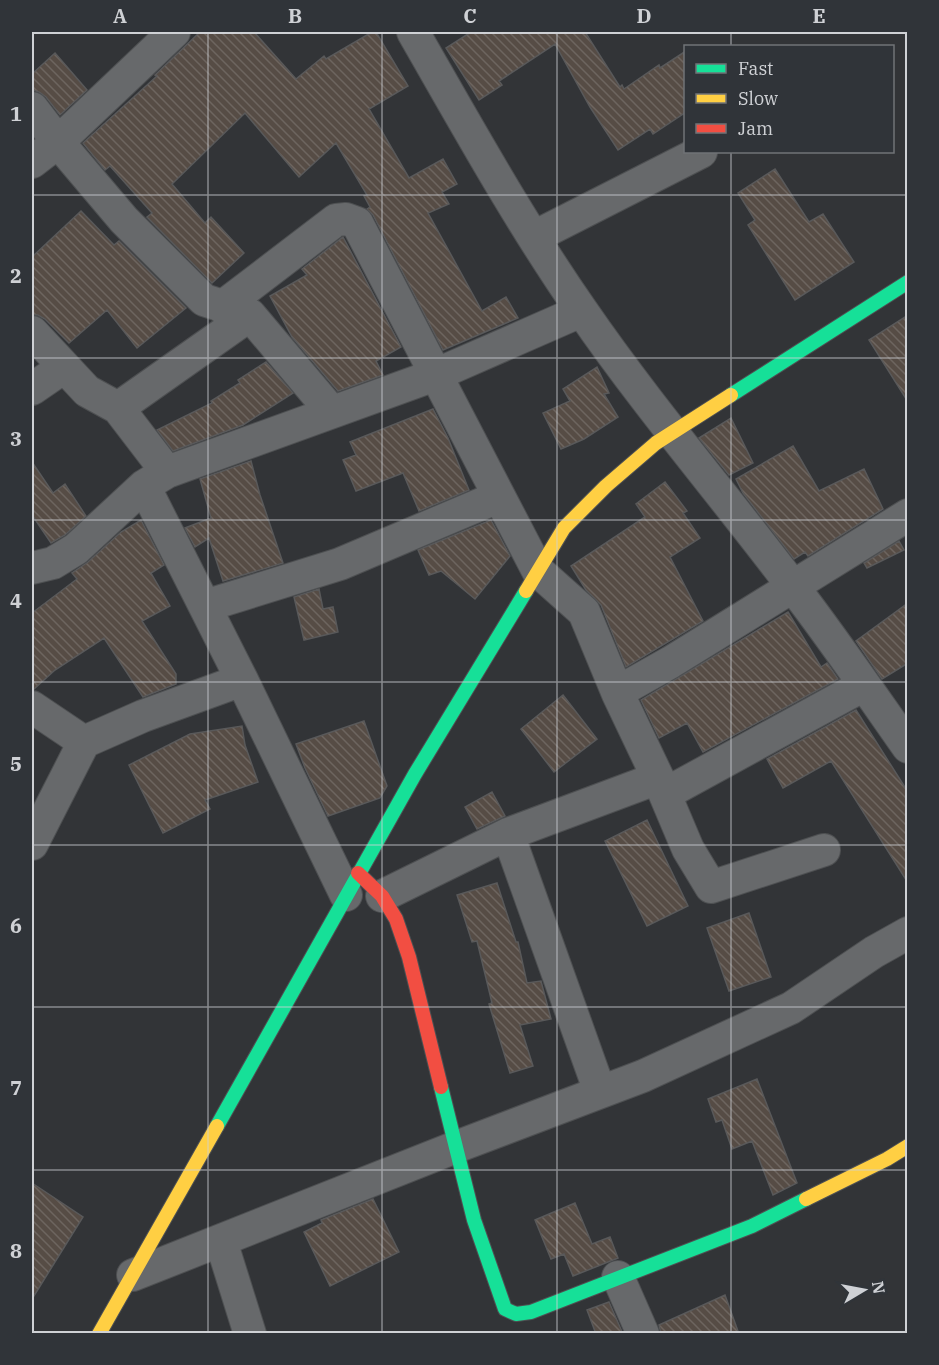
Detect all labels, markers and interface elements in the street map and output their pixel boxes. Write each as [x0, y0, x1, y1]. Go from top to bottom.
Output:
text: A [113, 2, 127, 29]
text: B [288, 2, 302, 29]
text: C [463, 2, 477, 29]
text: D [636, 2, 652, 29]
text: E [812, 2, 826, 29]
legend [684, 45, 894, 153]
text: Fast [738, 57, 773, 80]
text: Slow [738, 87, 778, 110]
text: 1 [10, 100, 22, 127]
text: Jam [738, 117, 773, 140]
text: 2 [10, 262, 22, 289]
text: 3 [10, 425, 22, 452]
text: 4 [10, 587, 22, 614]
text: 5 [10, 750, 22, 777]
text: 6 [10, 912, 22, 939]
text: 7 [10, 1074, 22, 1101]
text: 8 [10, 1237, 22, 1264]
north arrow [834, 1260, 894, 1320]
text: N [868, 1279, 890, 1295]

